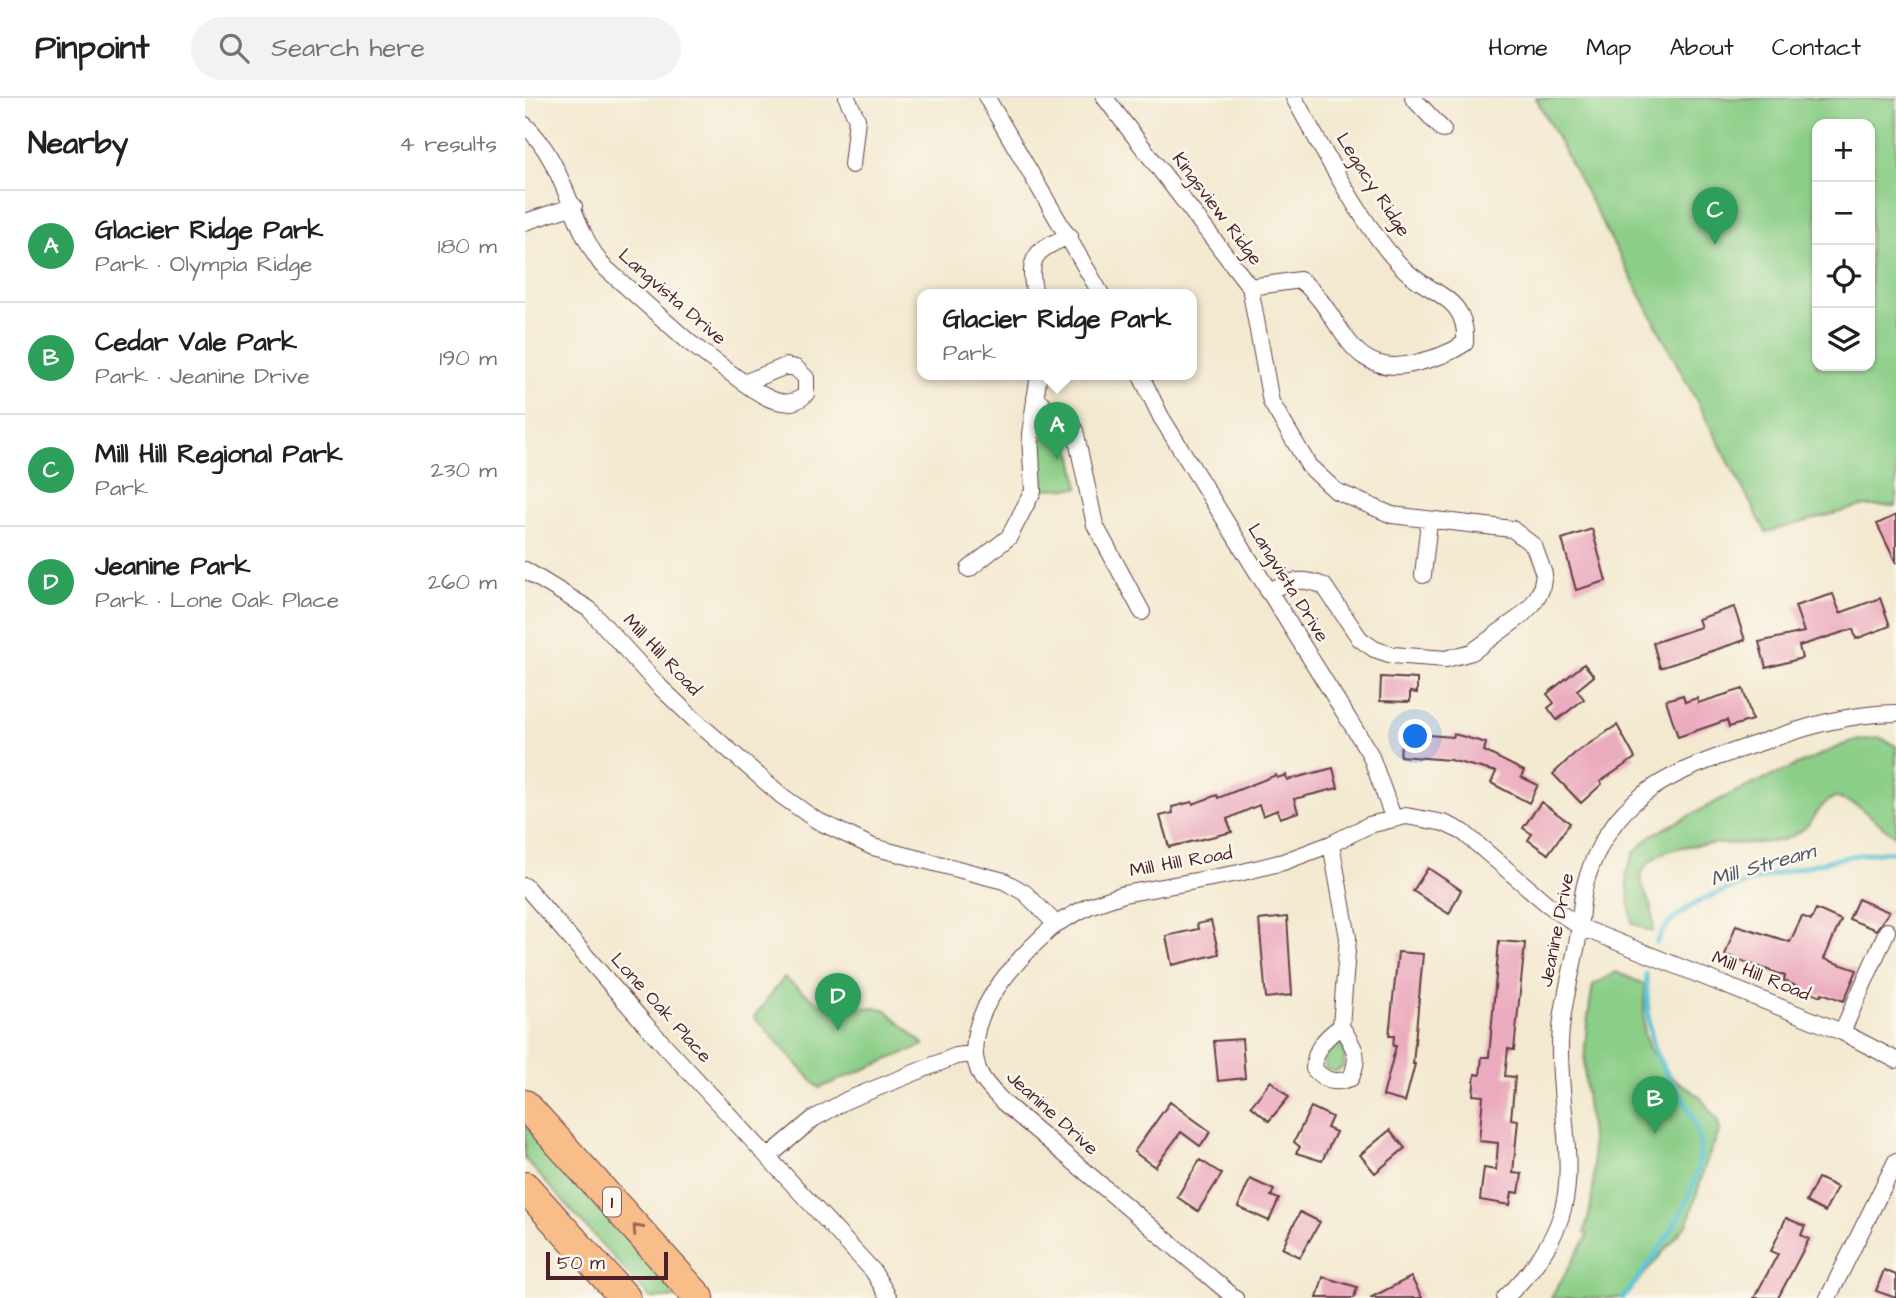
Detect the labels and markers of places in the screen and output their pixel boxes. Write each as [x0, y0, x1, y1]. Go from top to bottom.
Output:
pin: C [1692, 187, 1738, 245]
pin: A [1034, 402, 1080, 460]
pin: D [815, 973, 861, 1031]
pin: B [1632, 1076, 1678, 1134]

